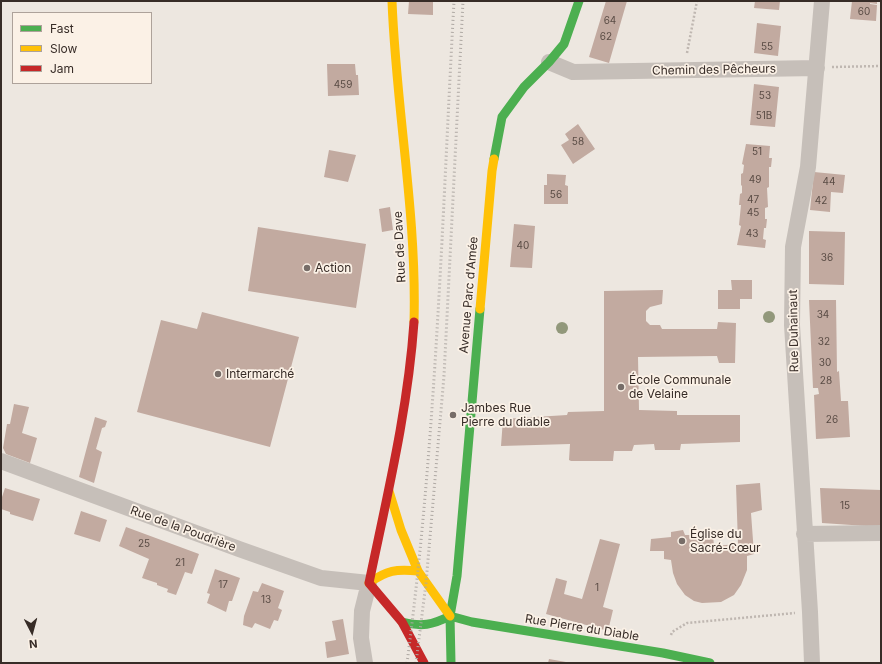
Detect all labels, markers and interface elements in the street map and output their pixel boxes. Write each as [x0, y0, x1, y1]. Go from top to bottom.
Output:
house number: 60 [858, 6, 870, 18]
legend [12, 12, 152, 84]
house number: 64 [604, 15, 616, 27]
text: Fast [50, 21, 74, 36]
house number: 62 [600, 31, 612, 43]
text: Slow [50, 41, 77, 56]
house number: 55 [761, 41, 773, 53]
text: Jam [50, 61, 74, 76]
street label: Chemin des Pêcheurs [652, 62, 776, 78]
house number: 459 [334, 79, 352, 91]
house number: 53 [759, 90, 771, 102]
house number: 51B [756, 110, 772, 122]
house number: 58 [572, 136, 584, 148]
house number: 51 [752, 146, 762, 158]
house number: 49 [749, 174, 761, 186]
house number: 44 [823, 176, 835, 188]
house number: 56 [550, 189, 562, 201]
house number: 47 [747, 194, 759, 206]
house number: 42 [815, 195, 827, 207]
house number: 45 [747, 207, 759, 219]
street label: Rue de Dave [391, 211, 409, 283]
house number: 43 [746, 228, 758, 240]
street label: Avenue Parc d'Amée [457, 236, 481, 354]
house number: 40 [517, 240, 529, 252]
house number: 36 [821, 252, 833, 264]
place label: Action [315, 261, 351, 275]
marker: Action [302, 263, 312, 273]
street label: Rue Duhainaut [786, 290, 802, 372]
house number: 34 [817, 309, 829, 321]
house number: 32 [818, 336, 830, 348]
house number: 30 [819, 357, 831, 369]
place label: Intermarché [226, 367, 294, 381]
marker: Intermarché [213, 369, 223, 379]
place label: École Communale de Velaine [629, 373, 731, 401]
house number: 28 [820, 375, 832, 387]
marker: École Communale de Velaine [616, 382, 626, 392]
place label: Jambes Rue Pierre du diable [461, 401, 550, 429]
marker: Jambes Rue Pierre du diable [448, 410, 458, 420]
house number: 26 [826, 414, 838, 426]
house number: 15 [840, 500, 850, 512]
street label: Rue de la Poudrière [128, 503, 238, 555]
place label: Église du Sacré-Cœur [690, 527, 760, 555]
marker: Église du Sacré-Cœur [677, 536, 687, 546]
house number: 25 [138, 538, 150, 550]
house number: 21 [175, 557, 185, 569]
house number: 17 [218, 579, 228, 591]
house number: 1 [595, 582, 599, 594]
house number: 13 [261, 594, 271, 606]
north arrow [12, 612, 52, 652]
street label: Rue Pierre du Diable [524, 612, 640, 644]
text: N [28, 637, 38, 651]

